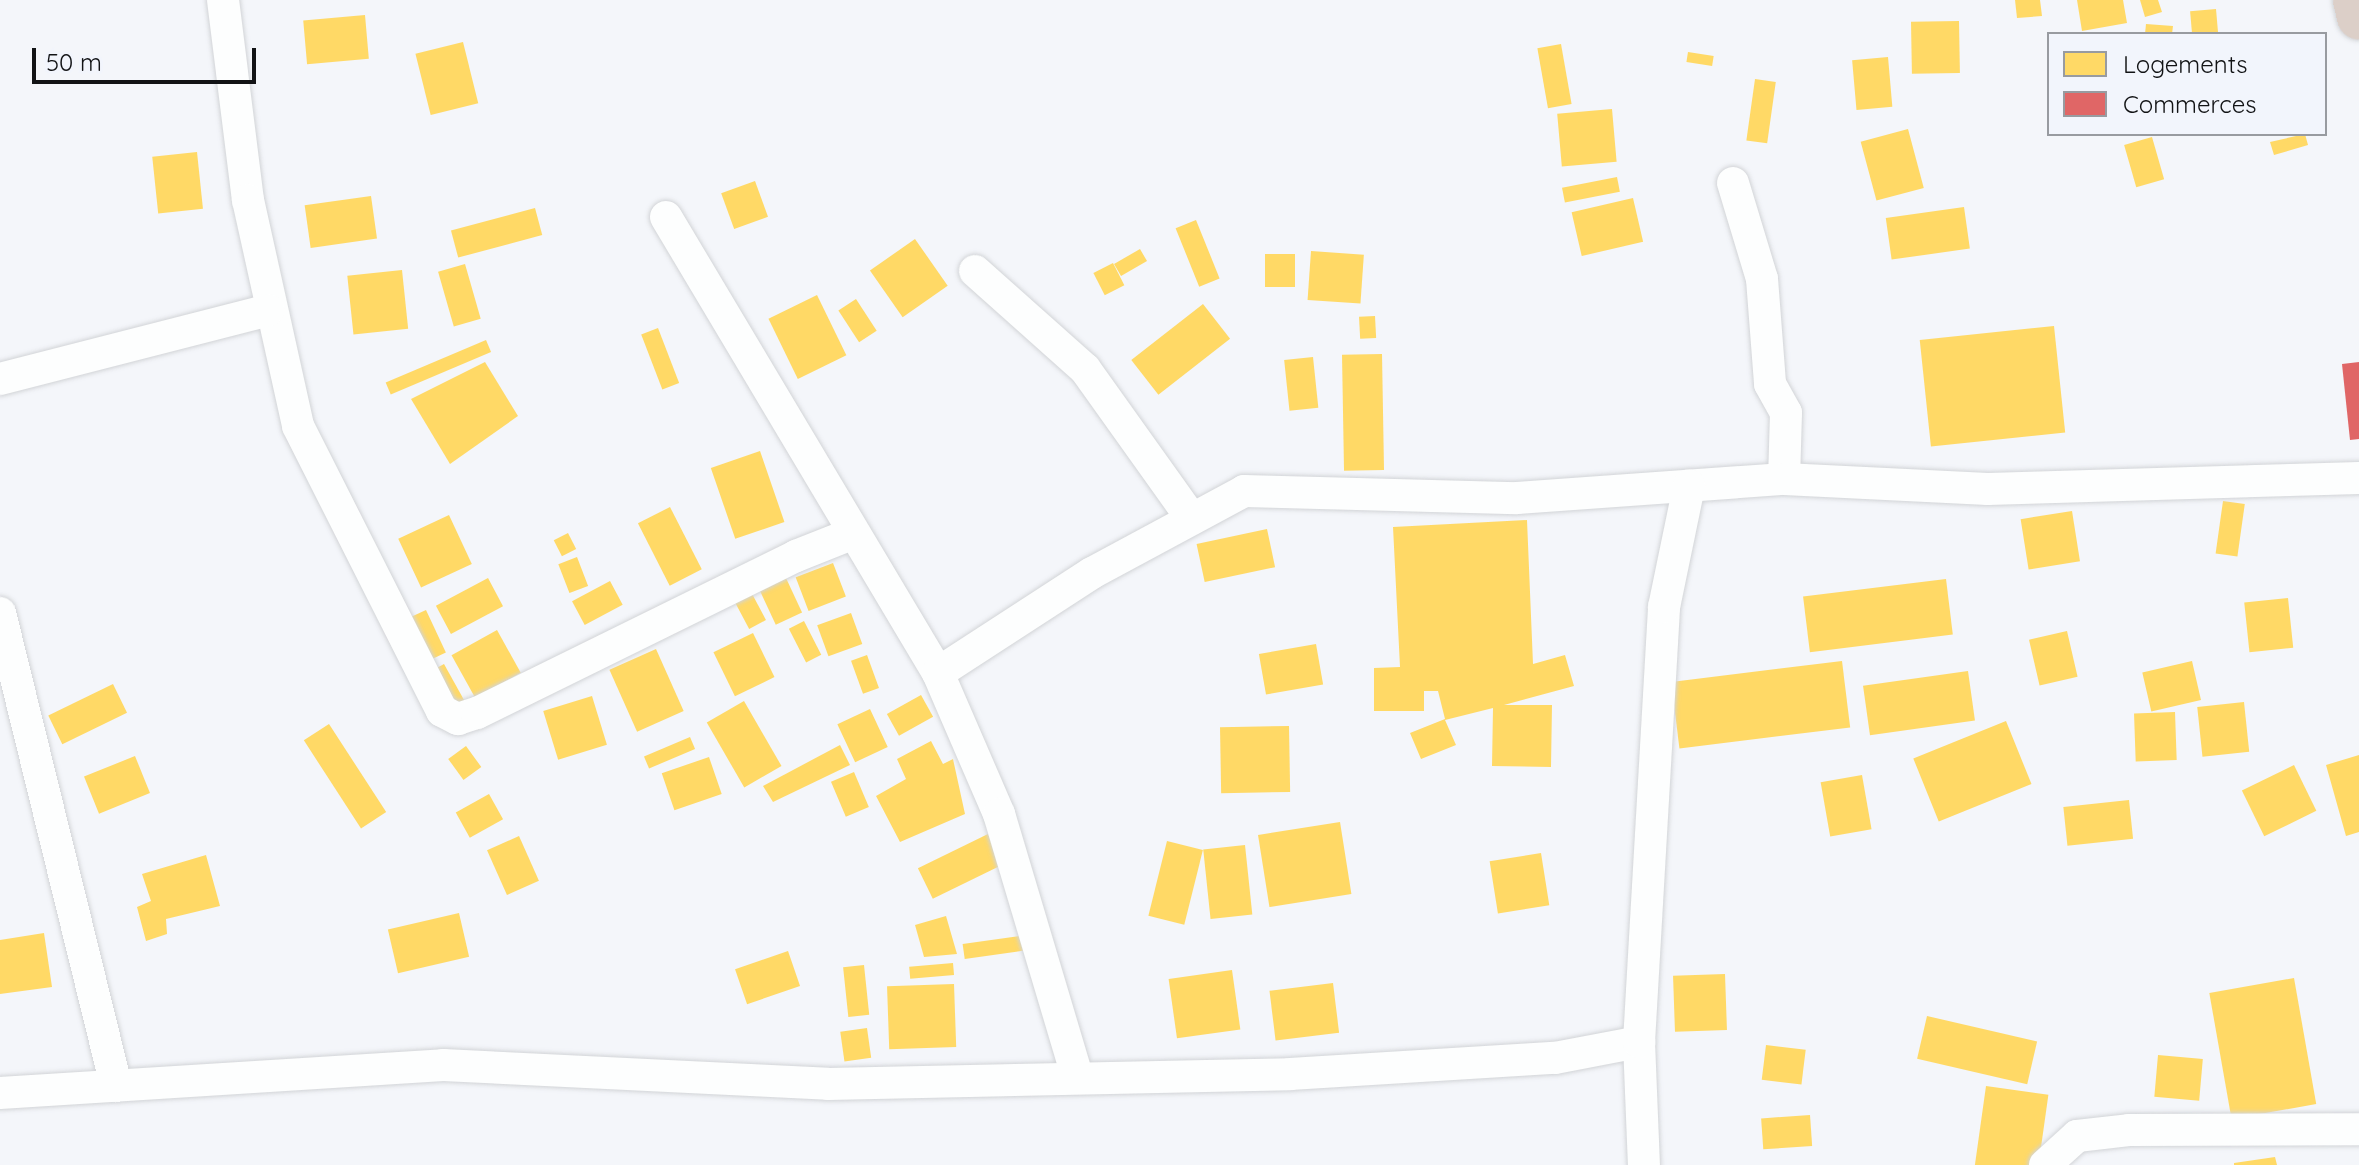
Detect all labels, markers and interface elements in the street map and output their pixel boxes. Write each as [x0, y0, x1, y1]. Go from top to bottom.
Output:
scale bar [36, 32, 260, 82]
legend [2047, 32, 2327, 136]
text: 50 m [46, 47, 102, 77]
text: Logements [2123, 49, 2248, 79]
text: Commerces [2123, 89, 2256, 119]

